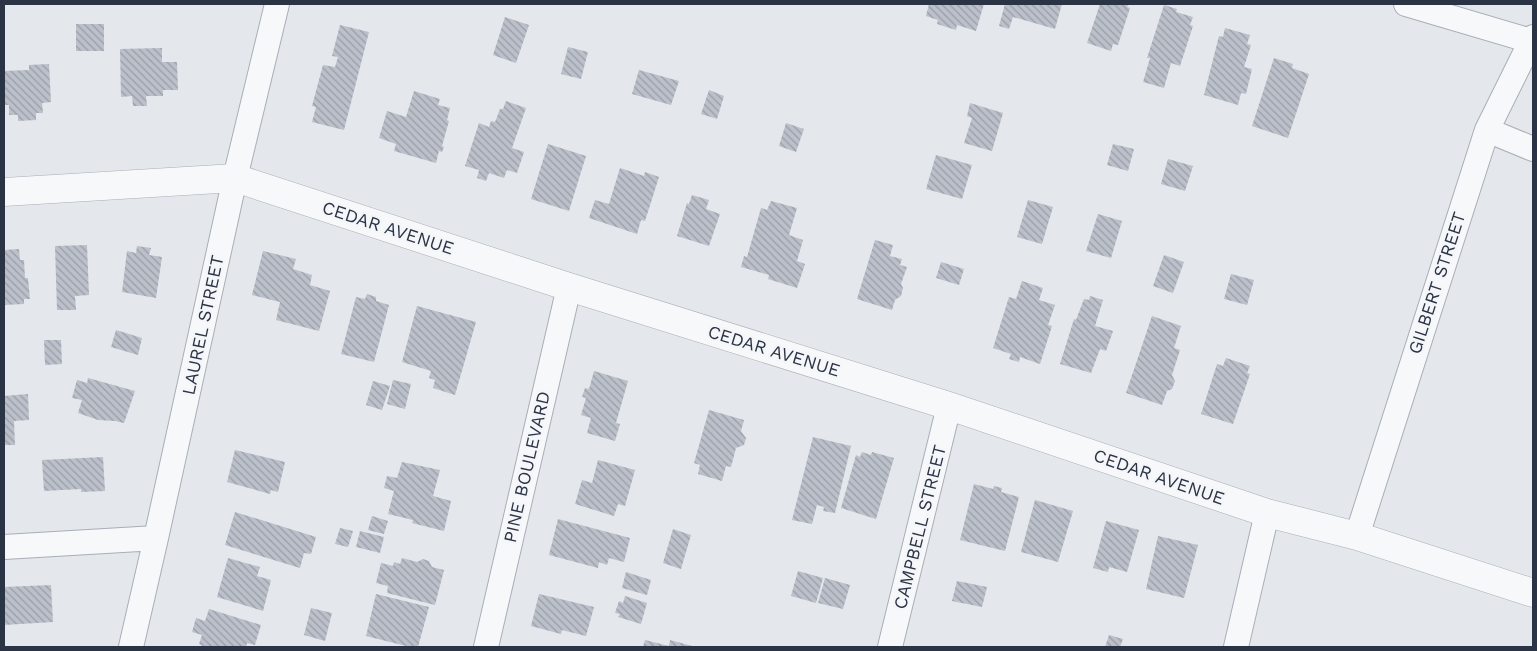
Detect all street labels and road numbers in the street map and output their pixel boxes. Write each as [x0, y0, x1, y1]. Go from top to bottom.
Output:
street label: CEDAR AVENUE [320, 196, 457, 259]
street label: GILBERT STREET [1404, 209, 1469, 357]
street label: LAUREL STREET [177, 253, 228, 397]
street label: CEDAR AVENUE [706, 320, 843, 381]
street label: PINE BOULEVARD [499, 389, 554, 545]
street label: CAMPBELL STREET [889, 442, 950, 611]
street label: CEDAR AVENUE [1091, 444, 1227, 509]

